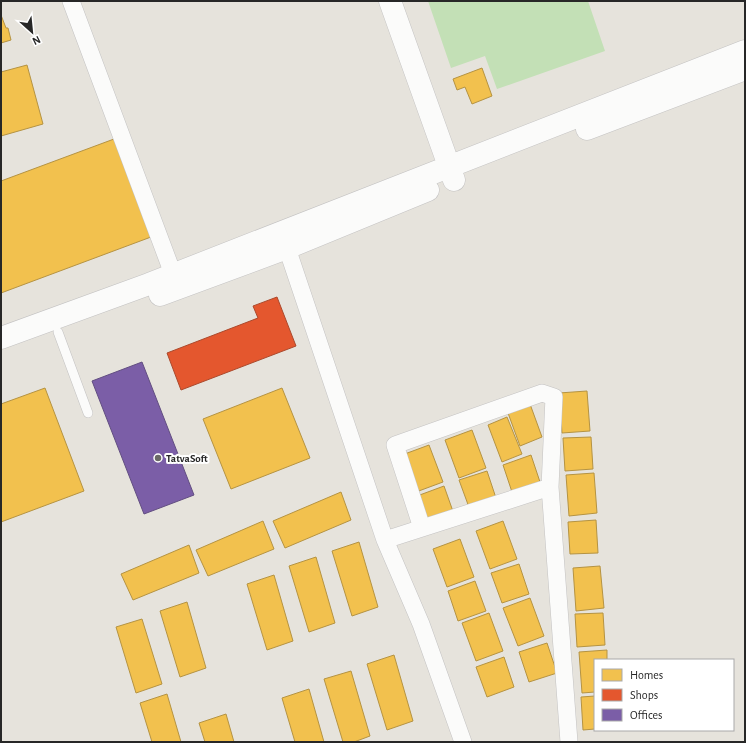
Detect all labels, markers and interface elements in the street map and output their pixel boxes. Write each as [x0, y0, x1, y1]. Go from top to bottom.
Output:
north arrow [12, 12, 52, 52]
text: N [30, 34, 42, 47]
marker: TatvaSoft [153, 453, 163, 463]
place label: TatvaSoft [166, 453, 208, 464]
legend [594, 659, 734, 731]
text: Homes [630, 669, 663, 681]
text: Shops [630, 689, 658, 701]
text: Offices [630, 709, 663, 721]

